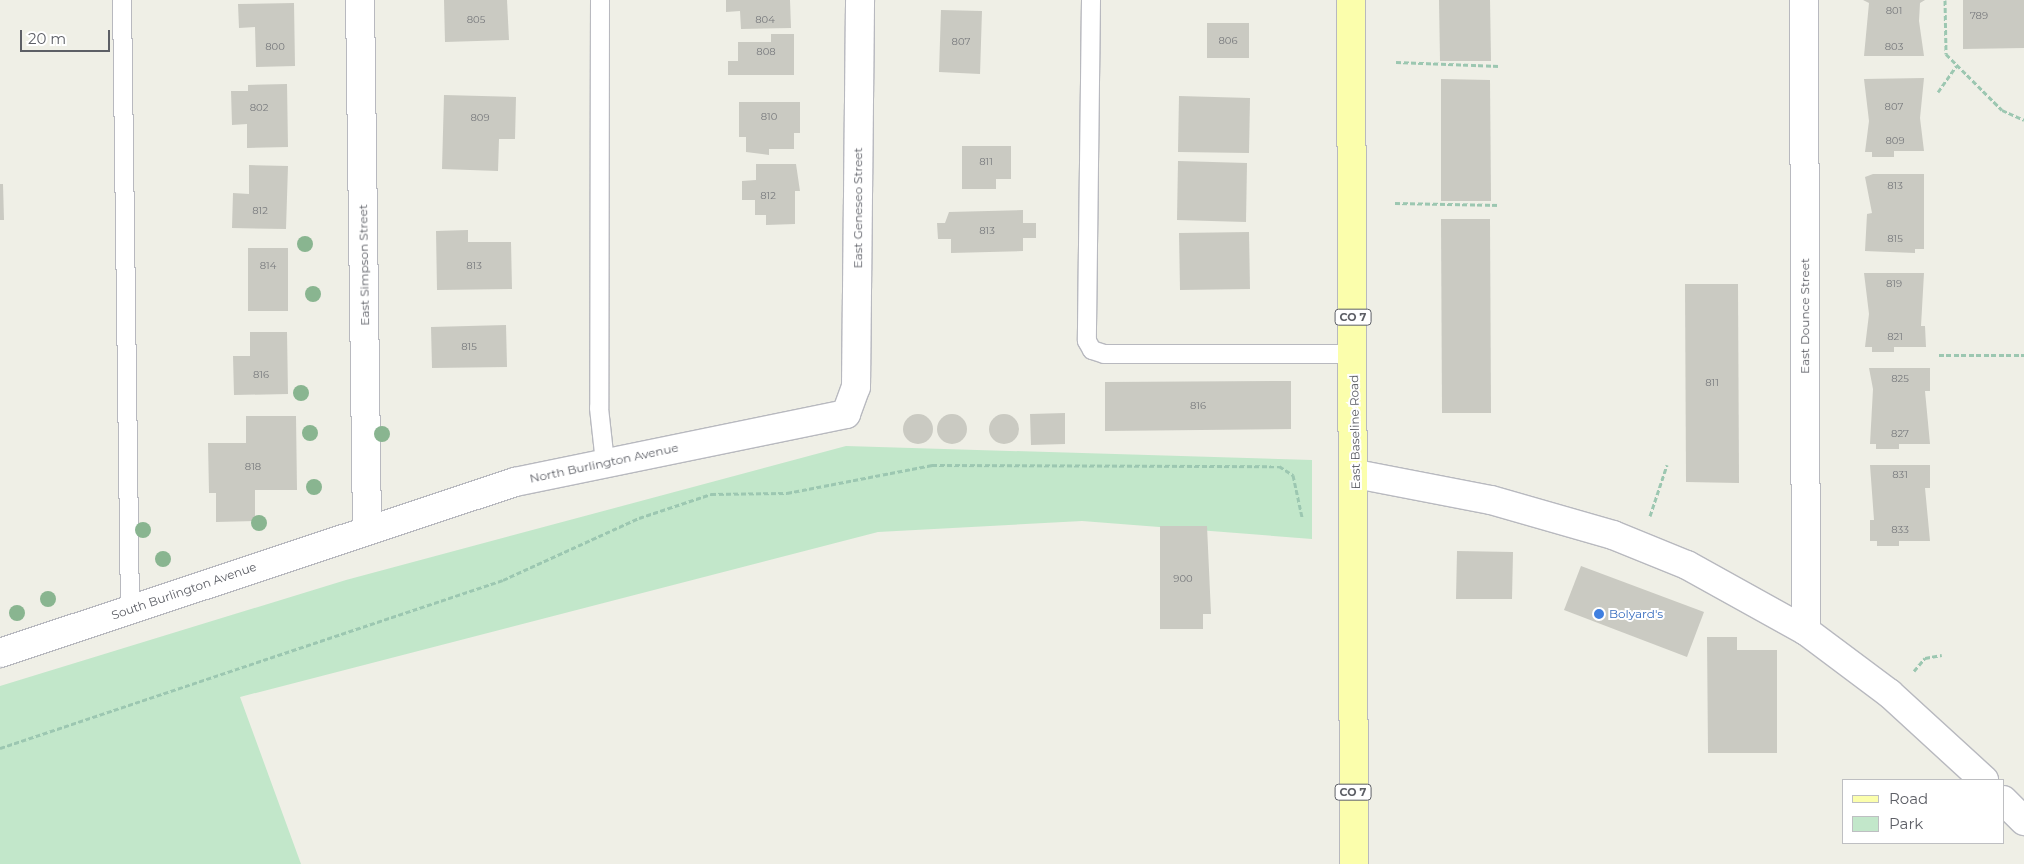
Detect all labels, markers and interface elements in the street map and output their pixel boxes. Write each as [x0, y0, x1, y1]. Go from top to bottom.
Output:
house number: 801 [1886, 5, 1902, 17]
house number: 789 [1970, 10, 1988, 22]
house number: 805 [467, 14, 485, 26]
house number: 804 [755, 14, 775, 26]
scale bar [22, 20, 112, 52]
text: 20 m [28, 29, 66, 48]
house number: 806 [1218, 35, 1238, 47]
house number: 807 [952, 36, 970, 48]
house number: 800 [265, 41, 285, 53]
house number: 803 [1885, 41, 1903, 53]
house number: 808 [756, 46, 776, 58]
house number: 807 [1885, 101, 1903, 113]
house number: 802 [250, 102, 268, 114]
house number: 810 [761, 111, 777, 123]
house number: 809 [470, 112, 490, 124]
house number: 809 [1885, 135, 1905, 147]
street label: East Geneseo Street [851, 148, 865, 268]
house number: 811 [979, 156, 993, 168]
house number: 813 [1887, 180, 1903, 192]
house number: 812 [760, 190, 776, 202]
street label: East Simpson Street [356, 204, 372, 326]
house number: 812 [252, 205, 268, 217]
house number: 813 [979, 225, 995, 237]
house number: 815 [1887, 233, 1903, 245]
street label: East Dounce Street [1798, 258, 1812, 374]
house number: 814 [260, 260, 276, 272]
house number: 813 [466, 260, 482, 272]
house number: 819 [1886, 278, 1902, 290]
road number: CO 7 [1334, 308, 1372, 326]
house number: 821 [1887, 331, 1903, 343]
house number: 815 [461, 341, 477, 353]
house number: 816 [253, 369, 269, 381]
house number: 825 [1891, 373, 1909, 385]
street label: East Baseline Road [1347, 375, 1363, 489]
house number: 811 [1705, 377, 1719, 389]
house number: 816 [1190, 400, 1206, 412]
house number: 827 [1891, 428, 1909, 440]
street label: North Burlington Avenue [528, 440, 680, 486]
house number: 818 [245, 461, 261, 473]
house number: 831 [1892, 469, 1908, 481]
house number: 833 [1891, 524, 1909, 536]
street label: South Burlington Avenue [110, 559, 258, 623]
house number: 900 [1173, 573, 1193, 585]
place label: Bolyard's [1609, 607, 1663, 621]
marker: Bolyard's [1593, 608, 1605, 620]
legend [1842, 779, 2004, 844]
road number: CO 7 [1334, 784, 1372, 800]
text: Road [1889, 789, 1928, 808]
text: Park [1889, 814, 1923, 833]

